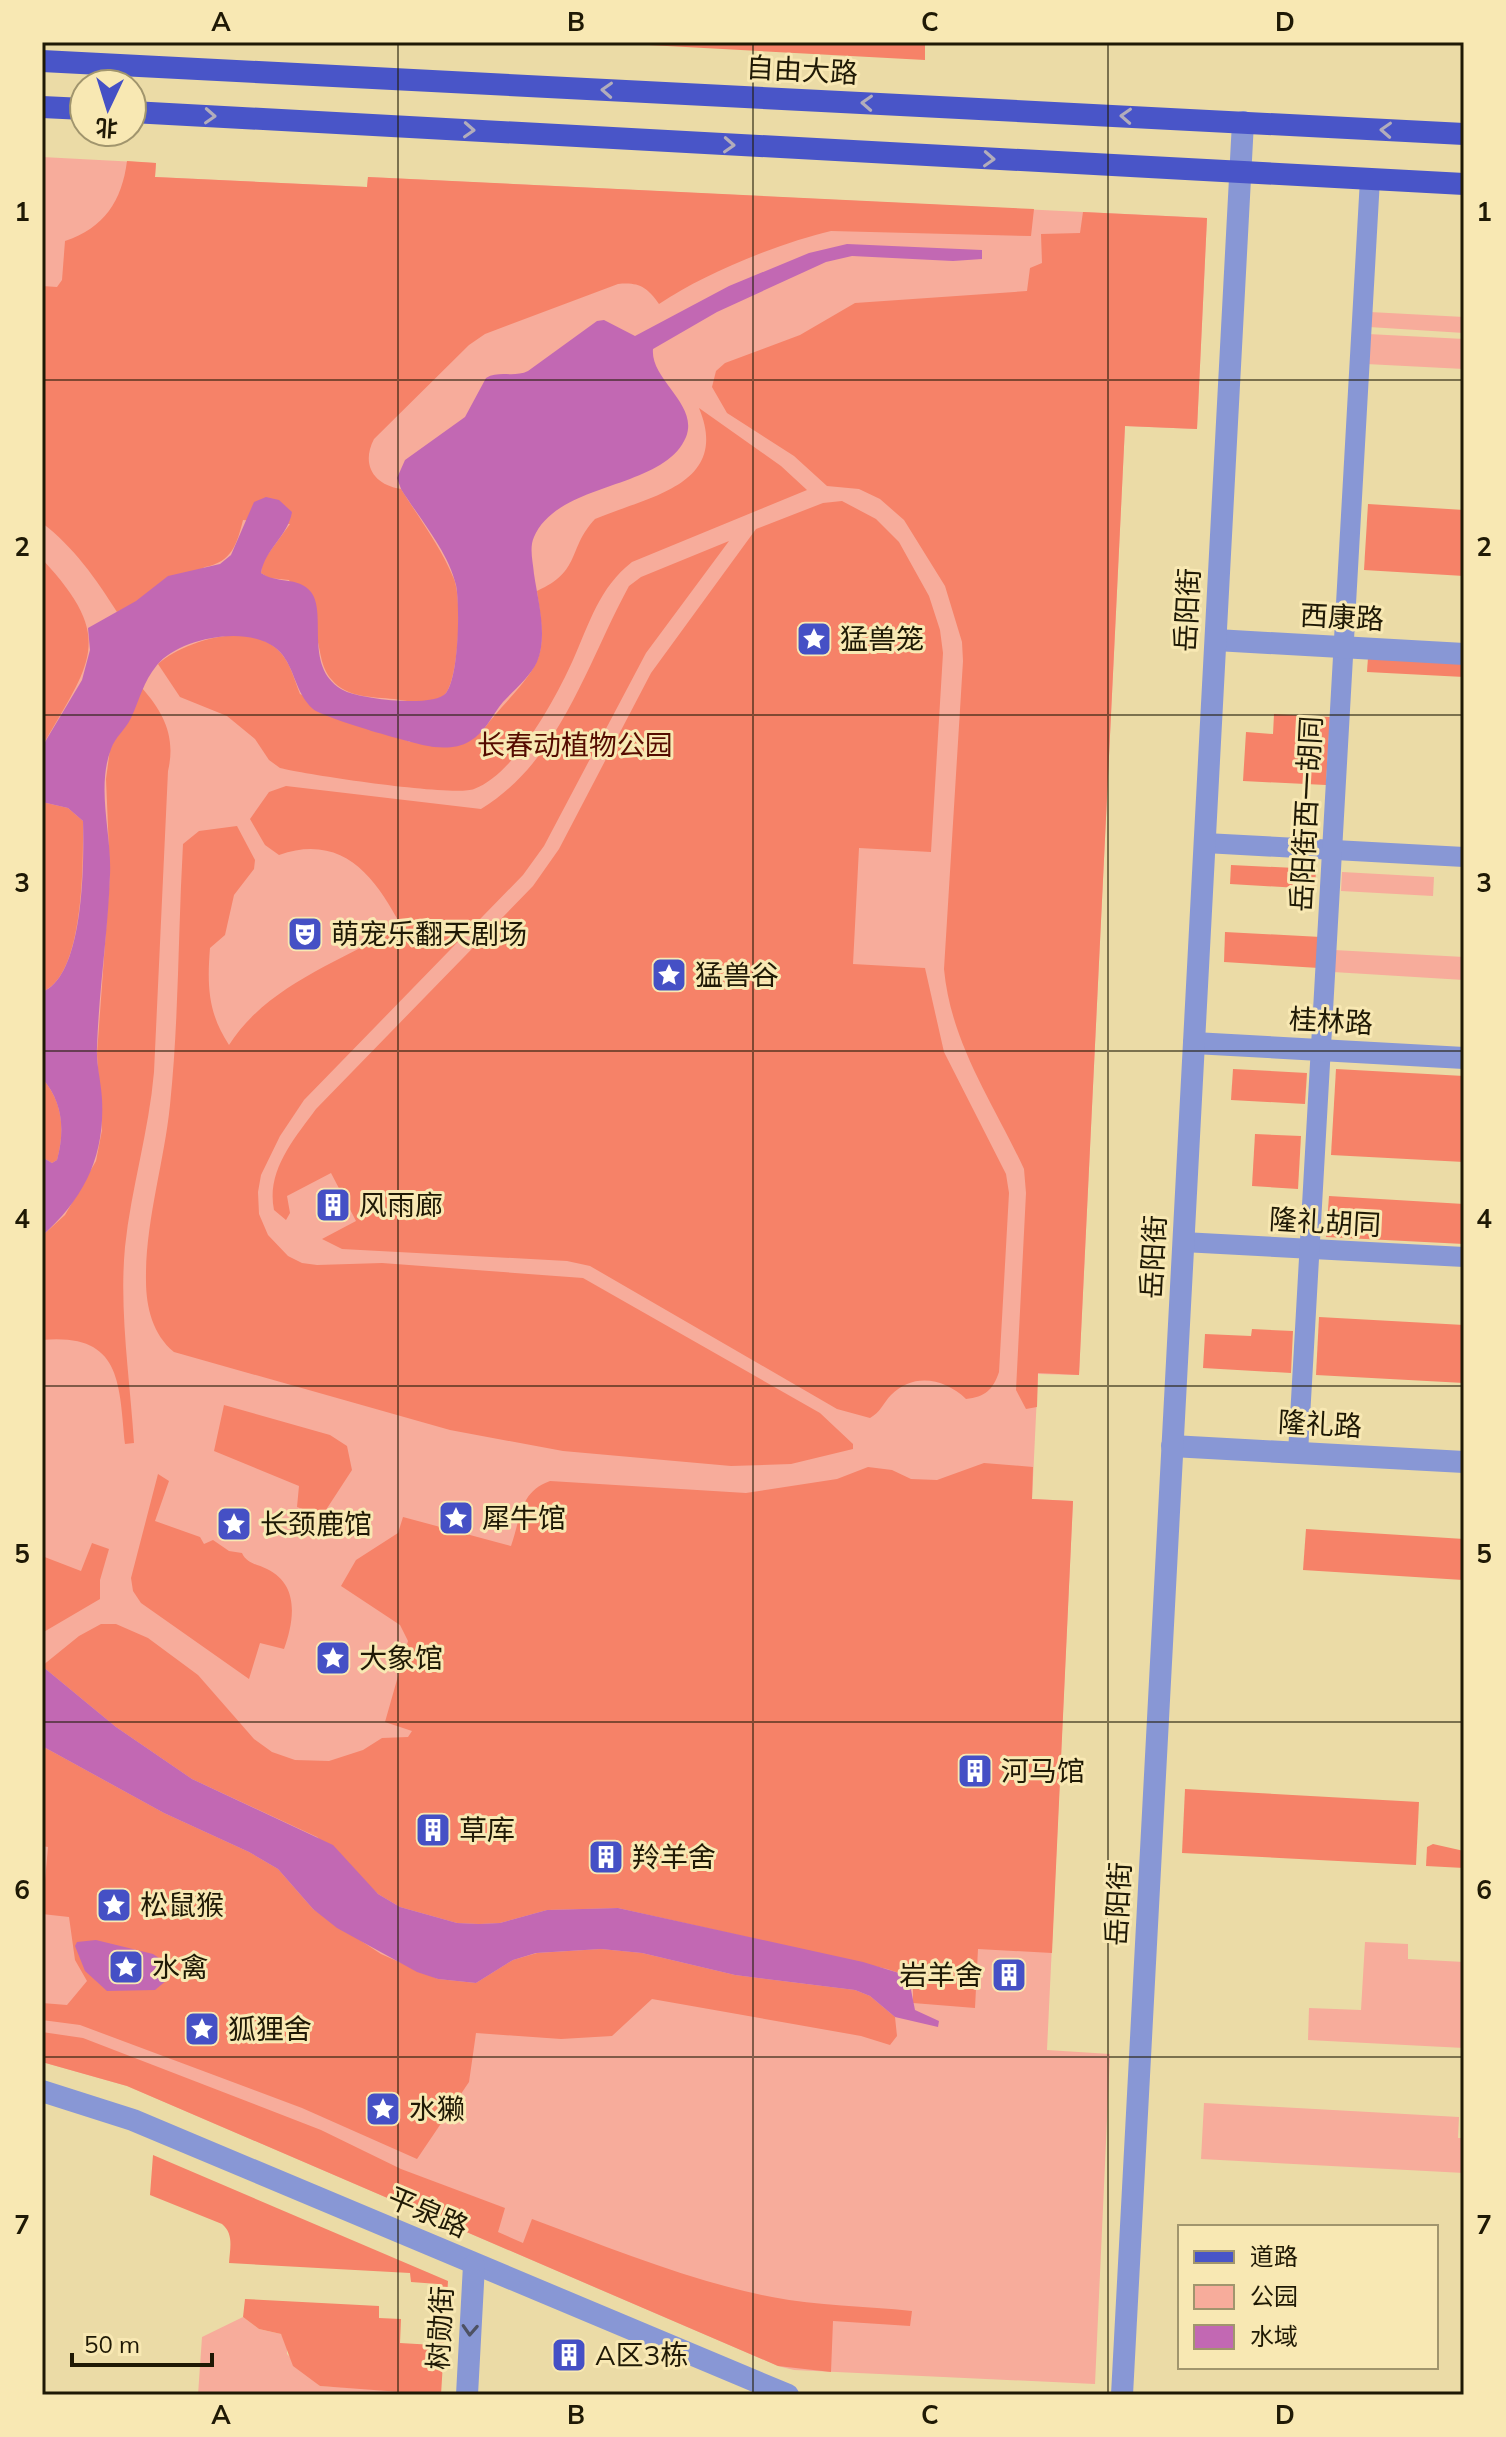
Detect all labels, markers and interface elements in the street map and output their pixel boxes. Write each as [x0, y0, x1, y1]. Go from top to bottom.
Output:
text: A [211, 5, 231, 38]
text: B [567, 5, 585, 38]
text: C [921, 5, 939, 38]
text: D [1275, 5, 1295, 38]
street label: 自由大路 [745, 49, 859, 90]
north arrow [68, 68, 148, 148]
one-way arrow [600, 81, 613, 98]
one-way arrow [860, 95, 873, 112]
one-way arrow [204, 107, 217, 124]
one-way arrow [1119, 108, 1132, 125]
text: 北 [95, 113, 119, 143]
one-way arrow [463, 122, 476, 139]
one-way arrow [1379, 122, 1392, 139]
one-way arrow [723, 136, 736, 153]
one-way arrow [983, 151, 996, 168]
text: 1 [14, 195, 30, 228]
text: 1 [1476, 195, 1492, 228]
text: 2 [14, 530, 30, 563]
text: 2 [1476, 530, 1492, 563]
street label: 岳阳街 [1167, 567, 1206, 653]
street label: 西康路 [1299, 597, 1385, 636]
place icon: 猛兽笼 [795, 620, 833, 658]
place label: 猛兽笼 [840, 621, 924, 656]
street label: 岳阳街西一胡同 [1283, 715, 1328, 913]
park label: 长春动植物公园 [477, 727, 673, 762]
text: 3 [14, 866, 30, 899]
text: 3 [1476, 866, 1492, 899]
theatre icon: 萌宠乐翻天剧场 [286, 915, 324, 953]
place label: 萌宠乐翻天剧场 [331, 916, 527, 951]
place icon: 猛兽谷 [650, 956, 688, 994]
place label: 猛兽谷 [695, 957, 779, 992]
street label: 桂林路 [1288, 1001, 1374, 1040]
building icon: 风雨廊 [314, 1186, 352, 1224]
place label: 风雨廊 [359, 1187, 443, 1222]
street label: 隆礼胡同 [1268, 1201, 1382, 1242]
text: 4 [14, 1202, 30, 1235]
text: 4 [1476, 1202, 1492, 1235]
street label: 岳阳街 [1133, 1214, 1172, 1300]
street label: 隆礼路 [1277, 1404, 1363, 1443]
place icon: 犀牛馆 [437, 1499, 475, 1537]
place label: 犀牛馆 [482, 1500, 566, 1535]
place icon: 长颈鹿馆 [215, 1505, 253, 1543]
place label: 长颈鹿馆 [260, 1506, 372, 1541]
text: 5 [14, 1537, 30, 1570]
text: 5 [1476, 1537, 1492, 1570]
place icon: 大象馆 [314, 1639, 352, 1677]
place label: 大象馆 [359, 1640, 443, 1675]
building icon: 河马馆 [956, 1752, 994, 1790]
place label: 河马馆 [1001, 1753, 1085, 1788]
building icon: 草库 [414, 1811, 452, 1849]
place label: 草库 [459, 1812, 515, 1847]
building icon: 羚羊舍 [587, 1838, 625, 1876]
place label: 羚羊舍 [632, 1839, 716, 1874]
street label: 岳阳街 [1098, 1861, 1137, 1947]
text: 6 [14, 1873, 30, 1906]
text: 6 [1476, 1873, 1492, 1906]
place icon: 松鼠猴 [95, 1886, 133, 1924]
place label: 松鼠猴 [140, 1887, 224, 1922]
place icon: 水禽 [107, 1948, 145, 1986]
place label: 水禽 [152, 1949, 208, 1984]
building icon: 岩羊舍 [990, 1956, 1028, 1994]
place label: 岩羊舍 [899, 1957, 983, 1992]
place icon: 狐狸舍 [183, 2010, 221, 2048]
place label: 狐狸舍 [228, 2011, 312, 2046]
place icon: 水獭 [364, 2090, 402, 2128]
place label: 水獭 [409, 2091, 465, 2126]
street label: 平泉路 [383, 2179, 474, 2244]
text: 7 [14, 2208, 30, 2241]
text: 7 [1476, 2208, 1492, 2241]
legend [1178, 2225, 1438, 2369]
text: 道路 [1250, 2241, 1298, 2271]
text: 公园 [1250, 2281, 1298, 2311]
street label: 树勋街 [420, 2285, 459, 2371]
scale bar [72, 2317, 212, 2367]
text: 水域 [1250, 2321, 1298, 2351]
one-way arrow [462, 2324, 479, 2337]
text: 50 m [84, 2329, 140, 2359]
building icon: A区3栋 [550, 2336, 588, 2374]
place label: A区3栋 [595, 2337, 688, 2372]
text: A [211, 2398, 231, 2431]
text: B [567, 2398, 585, 2431]
text: C [921, 2398, 939, 2431]
text: D [1275, 2398, 1295, 2431]

